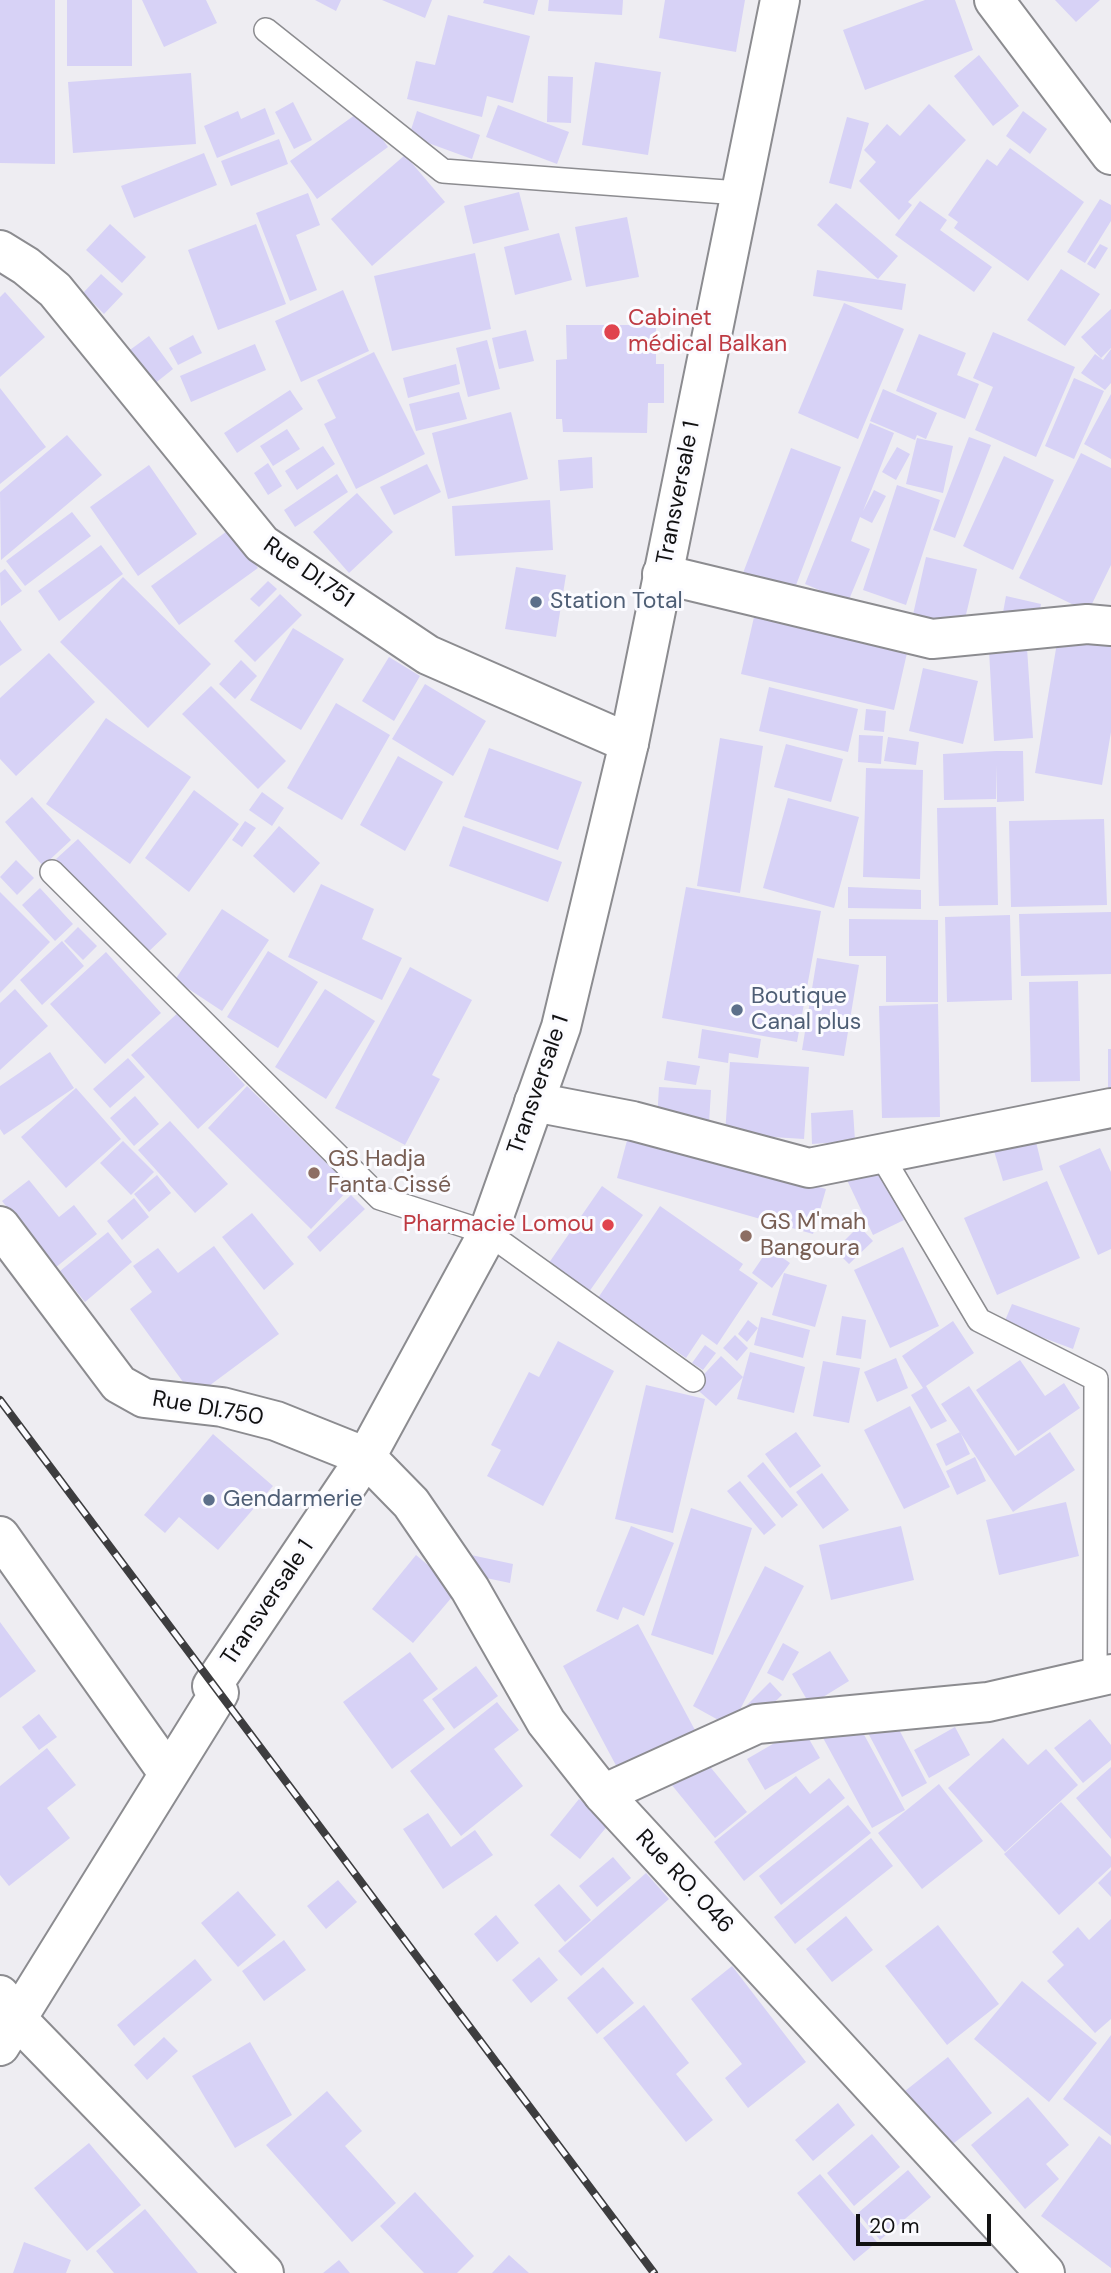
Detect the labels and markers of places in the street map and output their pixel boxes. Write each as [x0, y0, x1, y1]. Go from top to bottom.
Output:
place label: Cabinet médical Balkan [628, 305, 787, 359]
marker: Cabinet médical Balkan [602, 322, 622, 342]
place label: Station Total [550, 588, 683, 616]
marker: Station Total [528, 594, 544, 610]
place label: Boutique Canal plus [751, 983, 861, 1037]
marker: Boutique Canal plus [729, 1002, 745, 1018]
place label: GS Hadja Fanta Cissé [328, 1146, 451, 1200]
marker: GS Hadja Fanta Cissé [306, 1165, 322, 1181]
place label: GS M'mah Bangoura [760, 1209, 866, 1263]
place label: Pharmacie Lomou [403, 1211, 594, 1239]
marker: Pharmacie Lomou [600, 1217, 616, 1233]
marker: GS M'mah Bangoura [738, 1228, 754, 1244]
place label: Gendarmerie [223, 1486, 363, 1514]
marker: Gendarmerie [201, 1492, 217, 1508]

